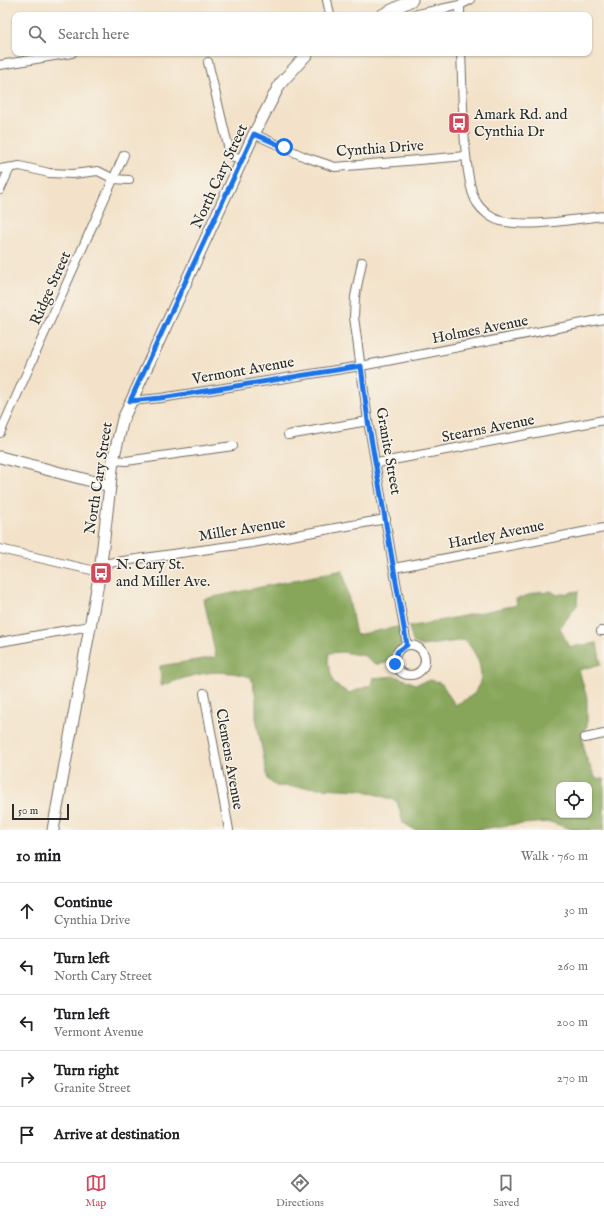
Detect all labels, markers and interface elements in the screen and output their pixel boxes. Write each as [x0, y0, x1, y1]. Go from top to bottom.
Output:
search box [12, 12, 592, 56]
icon: search [26, 23, 48, 45]
text: Search here [58, 25, 129, 44]
place label: Amark Rd. and Cynthia Dr [473, 105, 568, 141]
bus stop icon: Amark Rd. and Cynthia Dr [446, 110, 472, 136]
street label: North Cary Street [187, 121, 252, 232]
street label: Cynthia Drive [336, 136, 425, 161]
route start [275, 138, 293, 156]
street label: Ridge Street [26, 248, 75, 328]
street label: Holmes Avenue [430, 311, 530, 348]
street label: Vermont Avenue [190, 352, 296, 389]
street label: Granite Street [371, 406, 406, 496]
street label: Stearns Avenue [440, 410, 536, 447]
street label: North Cary Street [80, 421, 117, 535]
street label: Miller Avenue [197, 513, 287, 546]
street label: Hartley Avenue [446, 516, 546, 553]
place label: N. Cary St. and Miller Ave. [116, 555, 210, 591]
bus stop icon: N. Cary St. and Miller Ave. [88, 560, 114, 586]
route end [386, 655, 404, 673]
street label: Clemens Avenue [211, 707, 248, 811]
map controls [556, 782, 592, 818]
button: locate [556, 782, 592, 818]
scale bar [12, 802, 69, 821]
text: 50 m [18, 804, 38, 818]
text: 10 min [16, 846, 61, 867]
text: Walk · 760 m [521, 848, 588, 865]
text: Continue [54, 893, 112, 912]
icon: ahead [16, 900, 38, 922]
text: 30 m [564, 902, 588, 919]
text: Cynthia Drive [54, 912, 130, 929]
text: Turn left [54, 949, 110, 968]
icon: left [16, 956, 38, 978]
text: 260 m [557, 958, 588, 975]
text: North Cary Street [54, 968, 152, 985]
text: Turn left [54, 1005, 110, 1024]
icon: left [16, 1012, 38, 1034]
text: 200 m [556, 1014, 588, 1031]
text: Vermont Avenue [54, 1024, 143, 1041]
text: Turn right [54, 1061, 119, 1080]
icon: right [16, 1068, 38, 1090]
text: 270 m [557, 1070, 588, 1087]
text: Granite Street [54, 1080, 131, 1097]
icon: arrive [16, 1124, 38, 1146]
text: Arrive at destination [54, 1125, 180, 1144]
tab: Map [85, 1172, 107, 1210]
tab: Directions [276, 1172, 324, 1210]
tab: Saved [493, 1172, 519, 1210]

